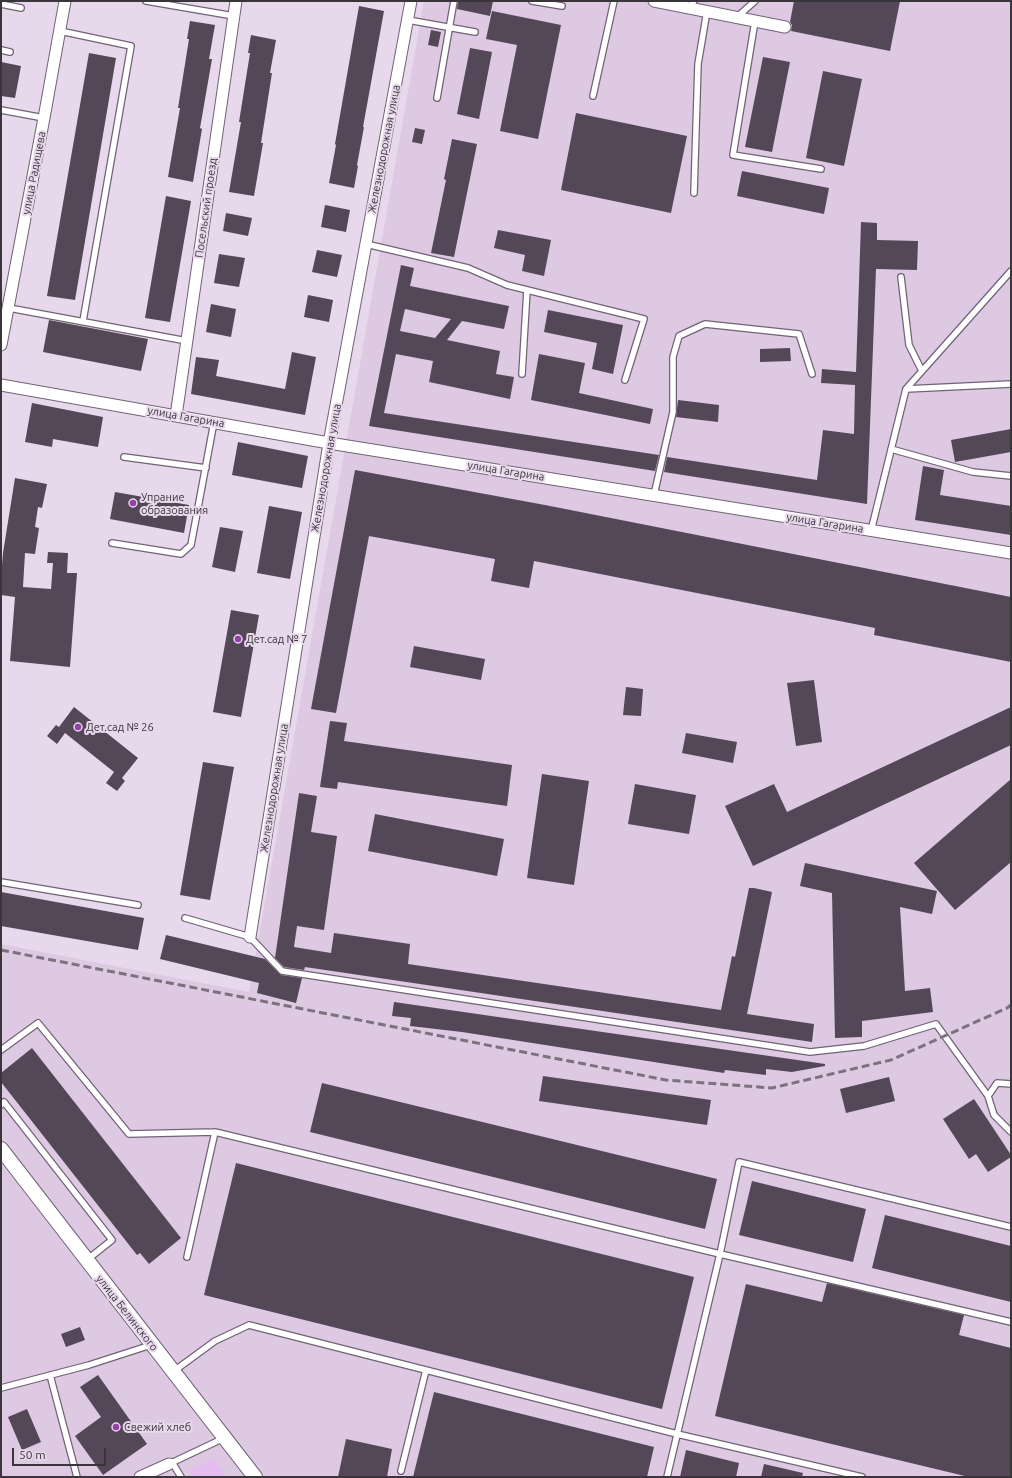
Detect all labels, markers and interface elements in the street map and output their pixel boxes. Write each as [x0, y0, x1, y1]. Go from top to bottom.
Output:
street label: Железнодорожная улица [365, 84, 403, 214]
street label: улица Радищева [19, 130, 49, 216]
street label: Посельский проезд [192, 157, 220, 259]
street label: Железнодорожная улица [308, 403, 344, 533]
street label: улица Гагарина [146, 404, 226, 430]
street label: улица Гагарина [466, 458, 546, 484]
place label: Упрание образования [141, 490, 208, 516]
marker: Упрание образования [128, 498, 138, 508]
street label: улица Гагарина [785, 510, 865, 536]
place label: Дет.сад № 7 [246, 632, 307, 646]
marker: Дет.сад № 7 [233, 634, 243, 644]
place label: Дет.сад № 26 [86, 720, 154, 734]
marker: Дет.сад № 26 [73, 722, 83, 732]
street label: Железнодорожная улица [257, 723, 291, 853]
street label: улица Белинского [93, 1272, 161, 1354]
place label: Свежий хлеб [124, 1420, 191, 1434]
marker: Свежий хлеб [111, 1422, 121, 1432]
scale bar [14, 1440, 108, 1466]
text: 50 m [19, 1448, 46, 1461]

